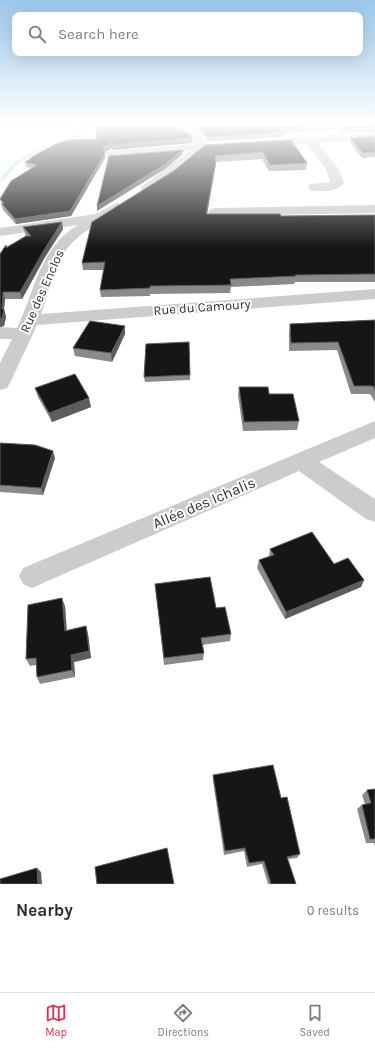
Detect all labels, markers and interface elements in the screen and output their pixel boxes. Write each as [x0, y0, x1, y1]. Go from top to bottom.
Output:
search box [12, 12, 363, 56]
icon: search [26, 23, 48, 45]
text: Search here [58, 25, 139, 43]
street label: Rue des Enclos [17, 247, 67, 335]
street label: Rue du Camoury [153, 296, 251, 318]
street label: Allée des Ichalis [150, 473, 258, 533]
text: Nearby [16, 900, 73, 920]
text: 0 results [307, 903, 359, 918]
tab: Map [45, 1002, 67, 1039]
tab: Directions [157, 1002, 209, 1039]
tab: Saved [299, 1002, 330, 1039]

